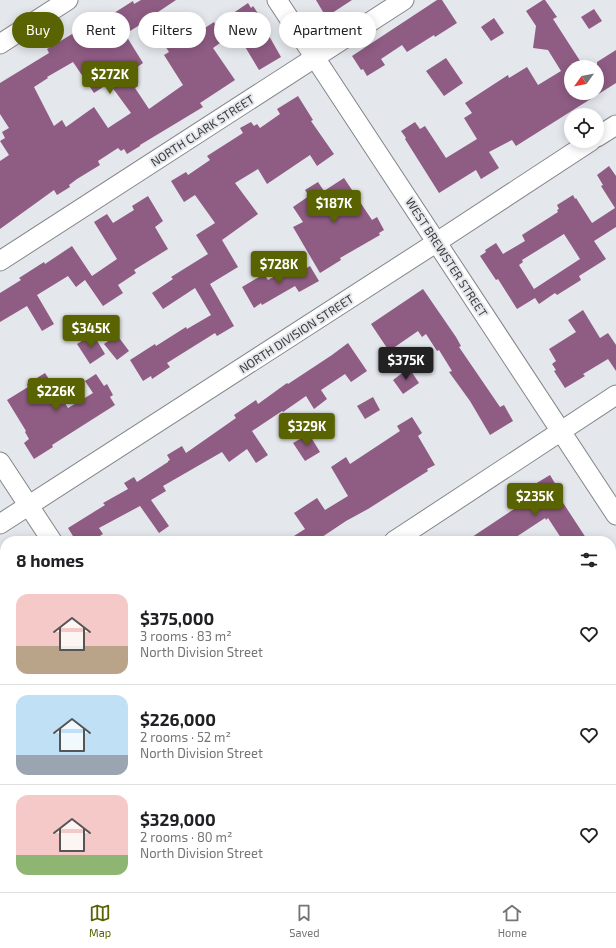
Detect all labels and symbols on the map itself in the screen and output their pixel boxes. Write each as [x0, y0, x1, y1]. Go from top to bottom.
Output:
north arrow [564, 60, 604, 100]
pin: $272K [82, 61, 138, 95]
street label: NORTH CLARK STREET [148, 91, 256, 169]
pin: $187K [306, 190, 362, 224]
street label: WEST BREWSTER STREET [403, 195, 491, 319]
pin: $728K [251, 251, 307, 285]
street label: NORTH DIVISION STREET [236, 291, 356, 375]
pin: $345K [63, 315, 119, 349]
pin: $375K [378, 347, 434, 381]
pin: $226K [28, 378, 84, 412]
pin: $329K [279, 413, 335, 447]
pin: $235K [507, 483, 563, 517]

